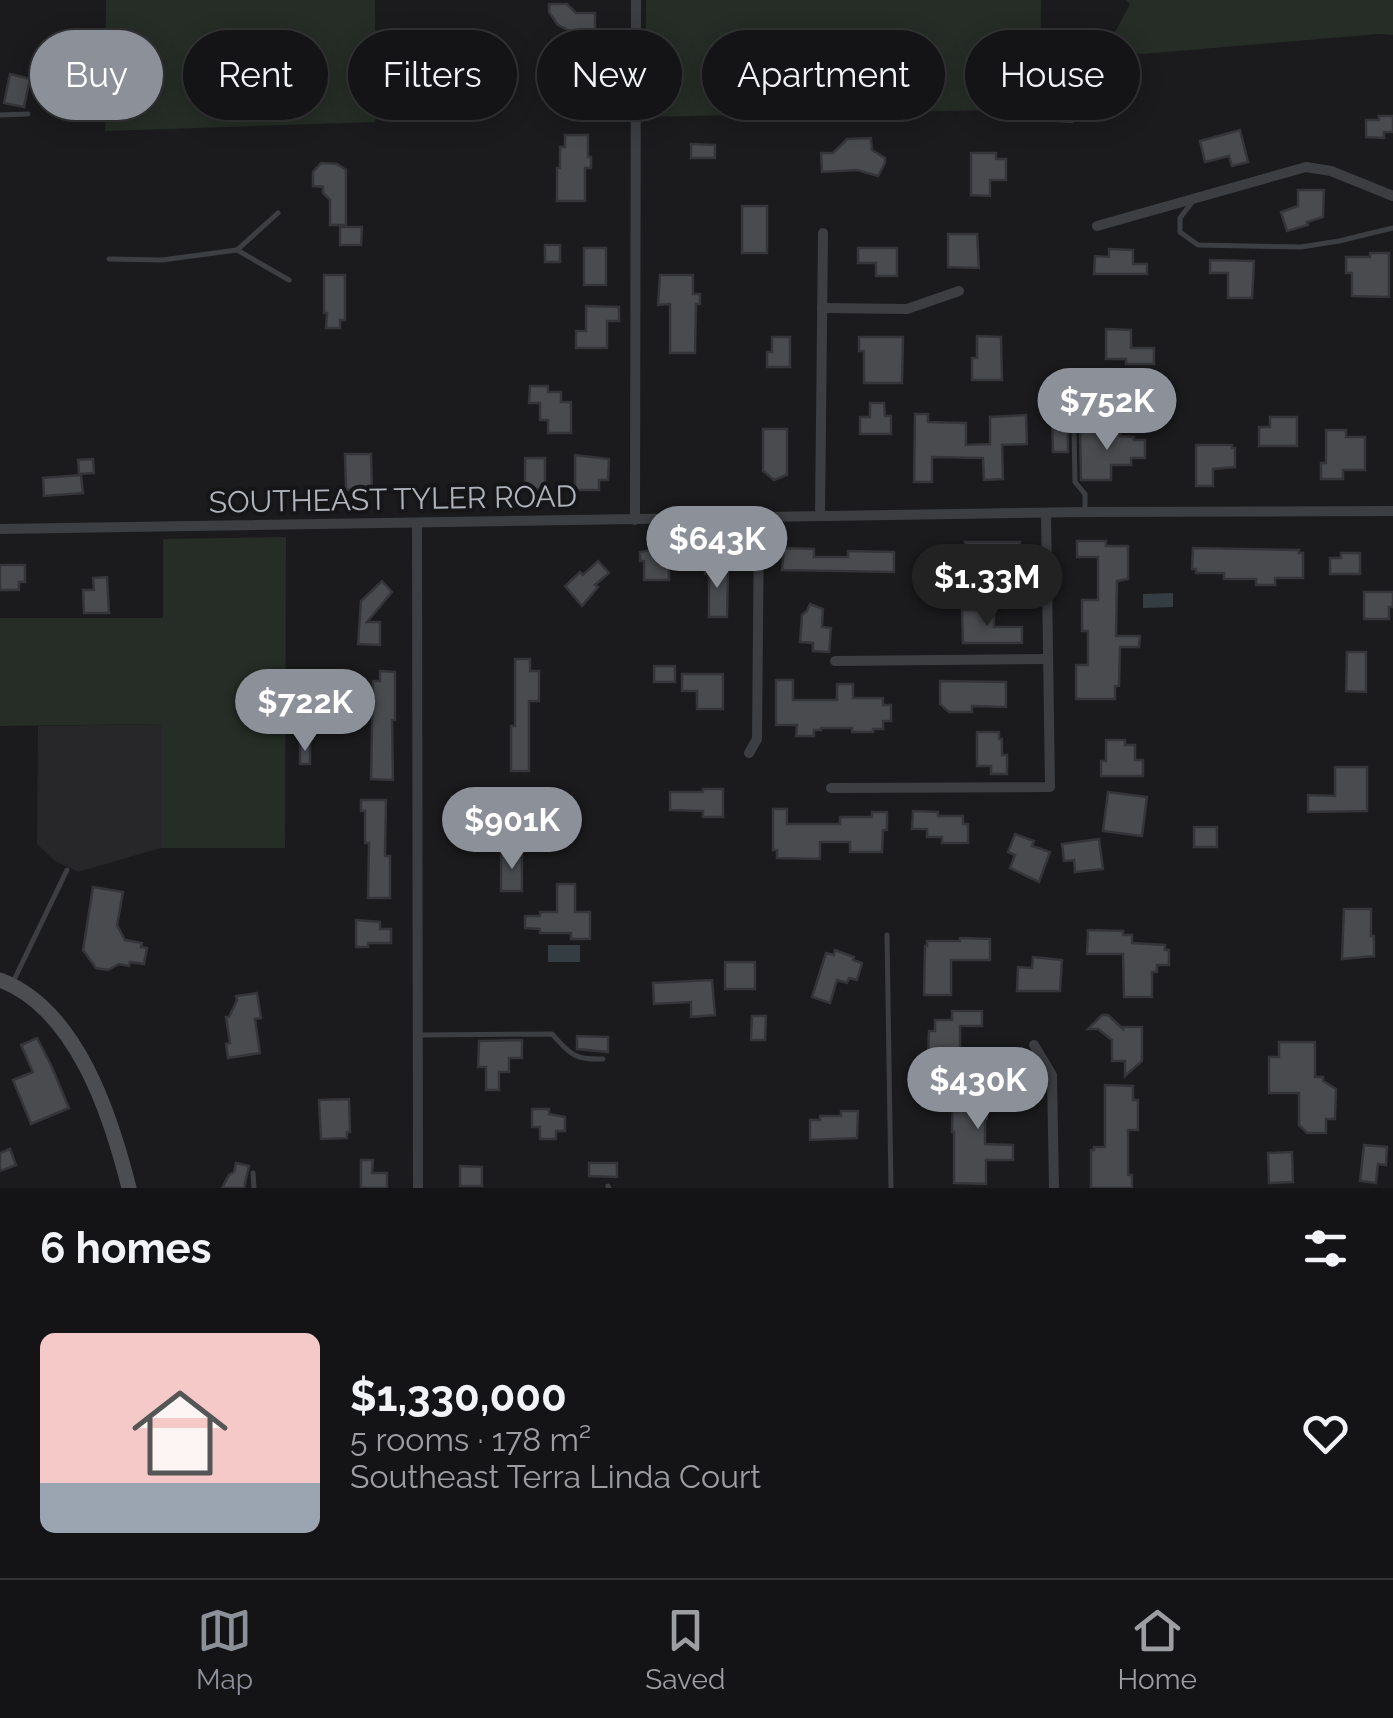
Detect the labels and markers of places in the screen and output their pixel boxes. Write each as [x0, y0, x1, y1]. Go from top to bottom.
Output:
pin: $752K [1037, 368, 1177, 453]
pin: $643K [647, 506, 787, 591]
pin: $1.33M [906, 544, 1068, 629]
pin: $722K [235, 669, 375, 754]
pin: $901K [442, 787, 582, 872]
pin: $430K [908, 1047, 1048, 1132]

